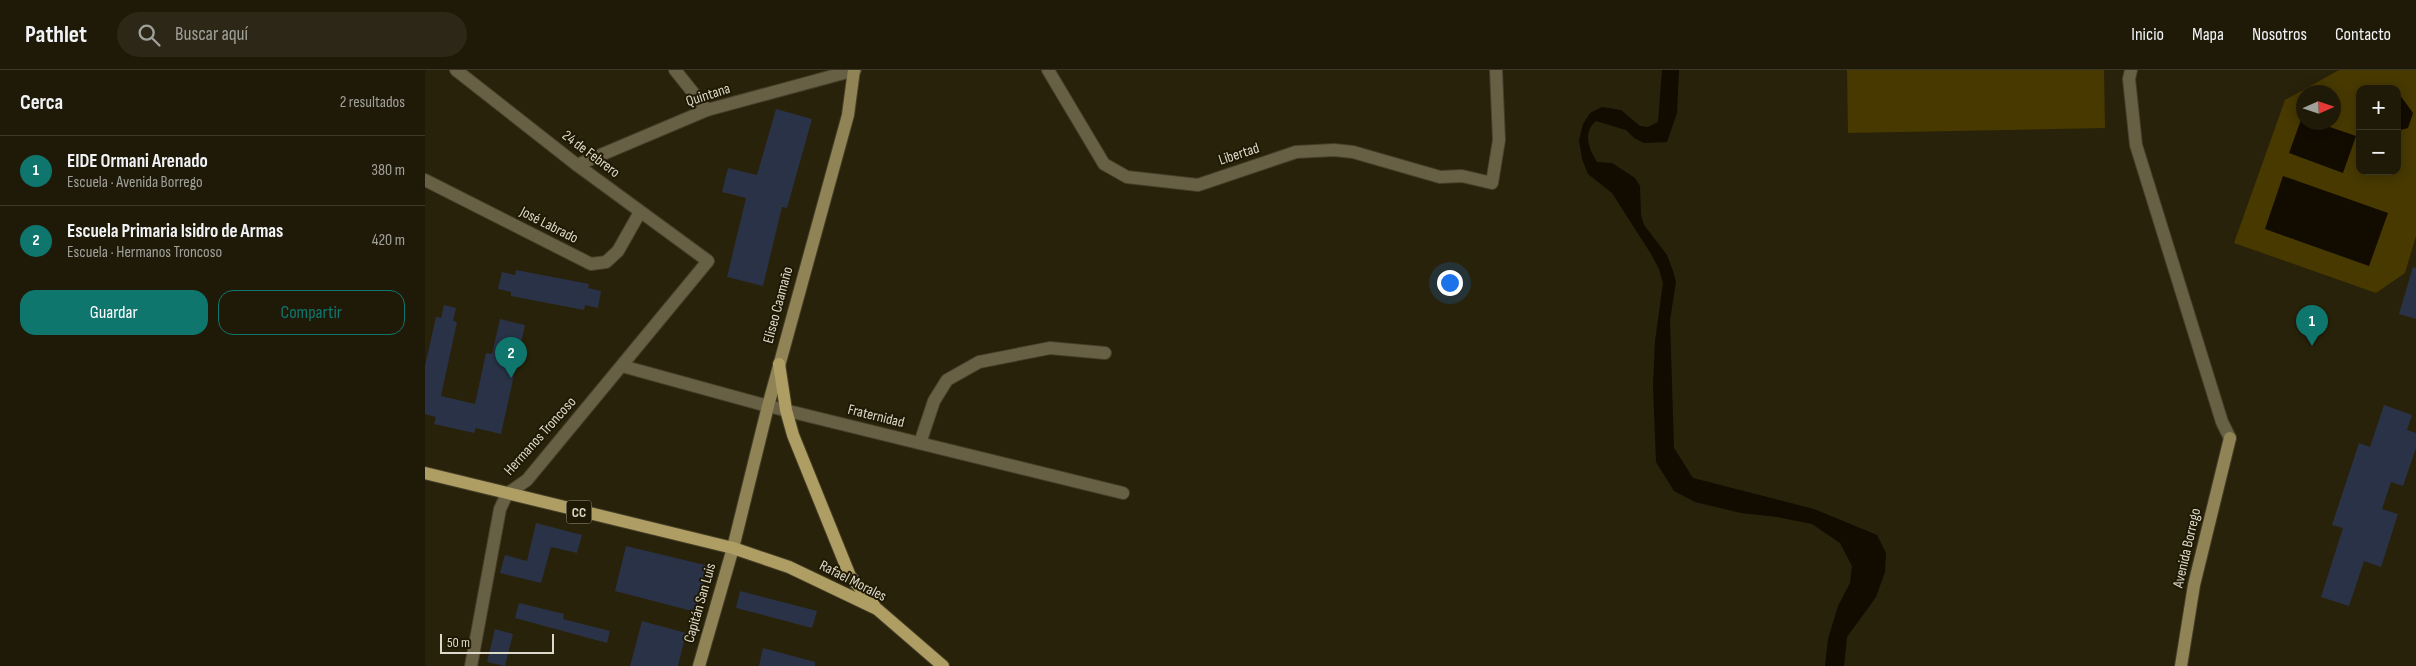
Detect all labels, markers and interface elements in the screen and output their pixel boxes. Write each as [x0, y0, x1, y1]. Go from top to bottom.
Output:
search box [117, 12, 467, 57]
text: Pathlet [25, 20, 87, 49]
icon: search [135, 21, 163, 49]
text: Buscar aquí [175, 23, 248, 46]
text: Inicio [2131, 24, 2164, 45]
text: Mapa [2192, 24, 2224, 45]
text: Nosotros [2252, 24, 2307, 45]
text: Contacto [2335, 24, 2391, 45]
street label: Quintana [683, 79, 733, 111]
north arrow [2296, 85, 2341, 130]
map controls [2356, 85, 2401, 175]
button: + [2356, 85, 2401, 130]
text: Cerca [20, 90, 63, 115]
text: 2 resultados [340, 93, 405, 112]
street label: 24 de Febrero [558, 126, 624, 182]
button: − [2356, 130, 2401, 175]
street label: Libertad [1216, 139, 1262, 169]
text: EIDE Ormani Arenado [67, 150, 208, 173]
text: 1 [33, 161, 39, 180]
text: 380 m [371, 161, 405, 180]
text: Escuela · Avenida Borrego [67, 173, 203, 192]
street label: José Labrado [516, 202, 581, 248]
text: Escuela Primaria Isidro de Armas [67, 220, 283, 243]
text: 2 [32, 231, 40, 250]
text: 420 m [372, 231, 405, 250]
text: Escuela · Hermanos Troncoso [67, 243, 222, 262]
street label: Eliseo Caamaño [759, 265, 797, 345]
your location [1437, 270, 1463, 296]
button: Guardar [20, 290, 208, 335]
button: Compartir [218, 290, 405, 335]
pin: 1 [2296, 305, 2328, 346]
pin: 2 [495, 337, 527, 378]
street label: Hermanos Troncoso [500, 393, 580, 479]
street label: Fraternidad [846, 400, 906, 432]
road number: CC [567, 501, 591, 524]
street label: Avenida Borrego [2168, 506, 2205, 591]
street label: Rafael Morales [816, 556, 890, 606]
street label: Capitán San Luis [680, 561, 720, 645]
scale bar [440, 631, 554, 654]
text: 50 m [447, 634, 470, 651]

